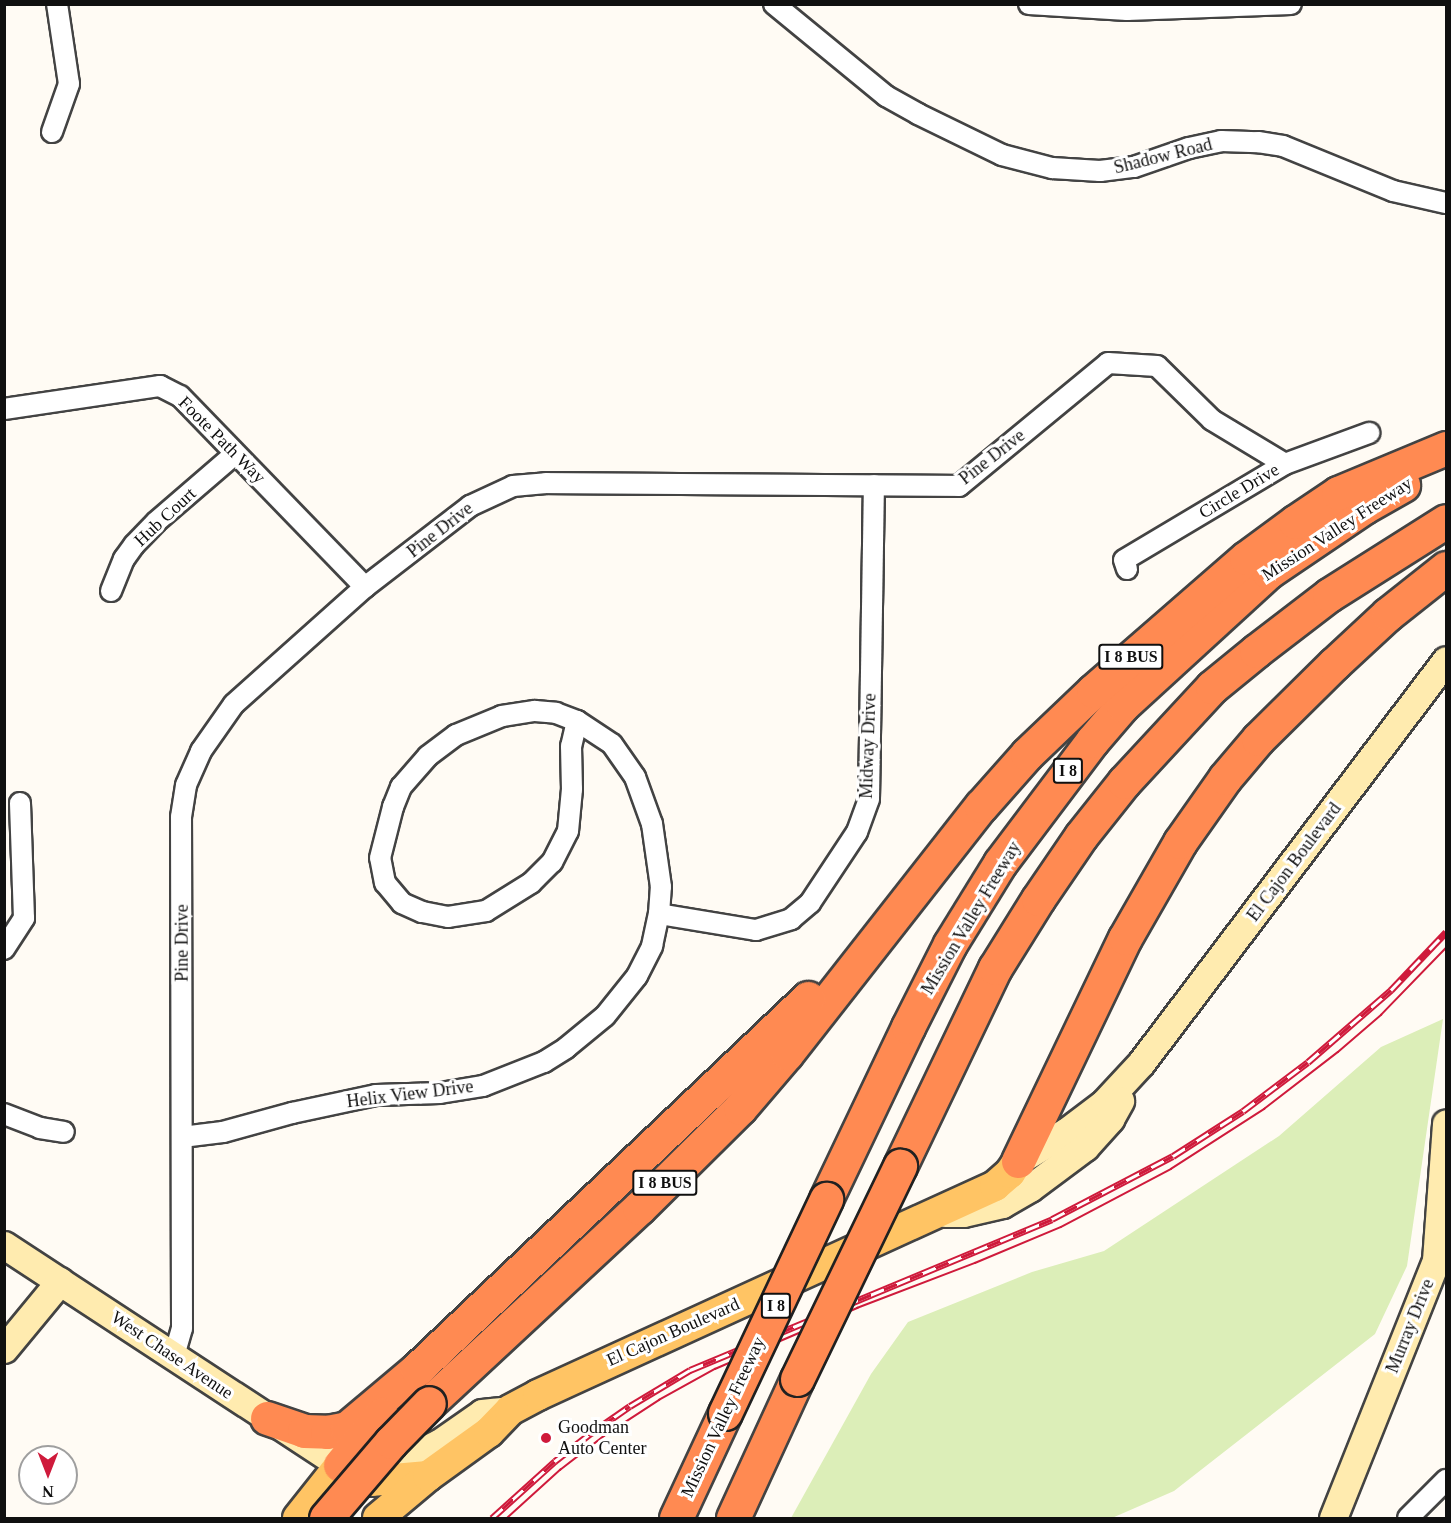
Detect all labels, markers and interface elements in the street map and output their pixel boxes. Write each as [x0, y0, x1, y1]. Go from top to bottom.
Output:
street label: Shadow Road [1112, 133, 1214, 179]
street label: Foote Path Way [174, 392, 270, 488]
street label: Pine Drive [955, 425, 1029, 489]
street label: Circle Drive [1195, 459, 1283, 523]
street label: Mission Valley Freeway [1258, 472, 1416, 586]
street label: Hub Court [130, 483, 200, 551]
street label: Pine Drive [403, 498, 477, 562]
road number: I 8 BUS [1098, 644, 1164, 670]
street label: Midway Drive [855, 693, 881, 799]
road number: I 8 [1052, 758, 1084, 784]
street label: El Cajon Boulevard [1242, 798, 1346, 926]
street label: Mission Valley Freeway [917, 837, 1025, 999]
street label: Pine Drive [171, 904, 193, 982]
street label: Helix View Drive [345, 1075, 475, 1113]
road number: I 8 BUS [632, 1170, 698, 1196]
street label: Murray Drive [1381, 1276, 1439, 1376]
street label: El Cajon Boulevard [603, 1293, 743, 1371]
road number: I 8 [760, 1293, 792, 1319]
street label: West Chase Avenue [107, 1306, 237, 1404]
street label: Mission Valley Freeway [676, 1333, 770, 1501]
place label: Goodman Auto Center [558, 1417, 646, 1460]
marker: Goodman Auto Center [539, 1431, 553, 1445]
north arrow [18, 1445, 78, 1505]
text: N [42, 1483, 54, 1500]

